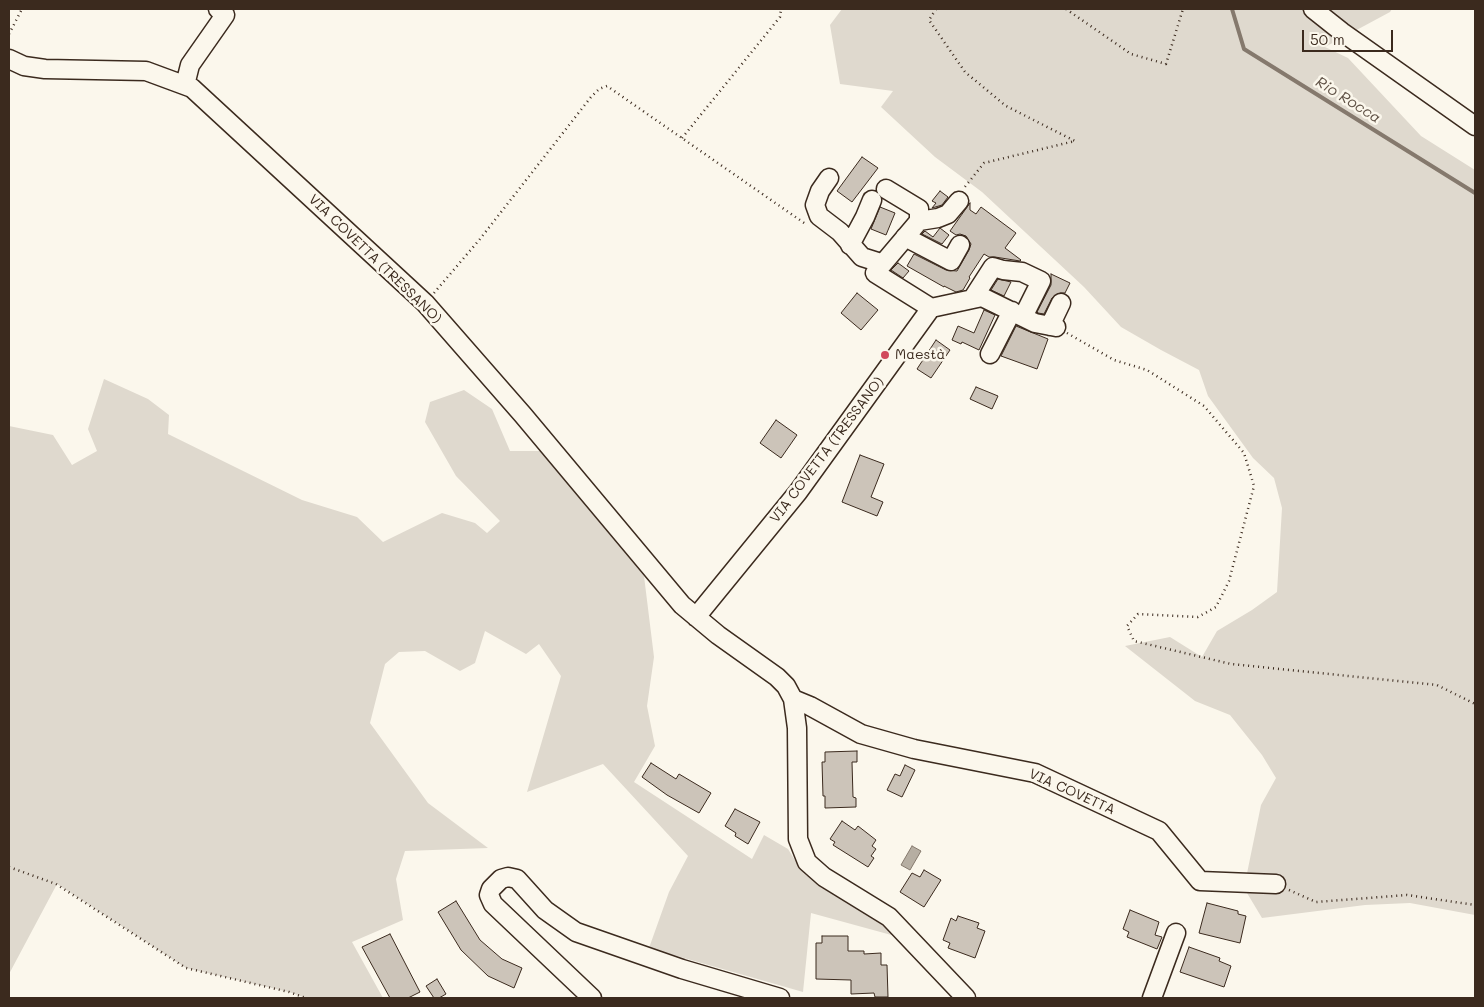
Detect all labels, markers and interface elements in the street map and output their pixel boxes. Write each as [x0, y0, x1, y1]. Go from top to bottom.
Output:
scale bar [1304, 20, 1395, 52]
text: 50 m [1310, 29, 1345, 49]
water label: Rio Rocca [1312, 73, 1384, 127]
street label: VIA COVETTA (TRESSANO) [305, 191, 445, 327]
place label: Maestà [895, 347, 945, 363]
marker: Maestà [879, 349, 891, 361]
street label: VIA COVETTA (TRESSANO) [767, 374, 887, 526]
street label: VIA COVETTA [1026, 765, 1118, 819]

